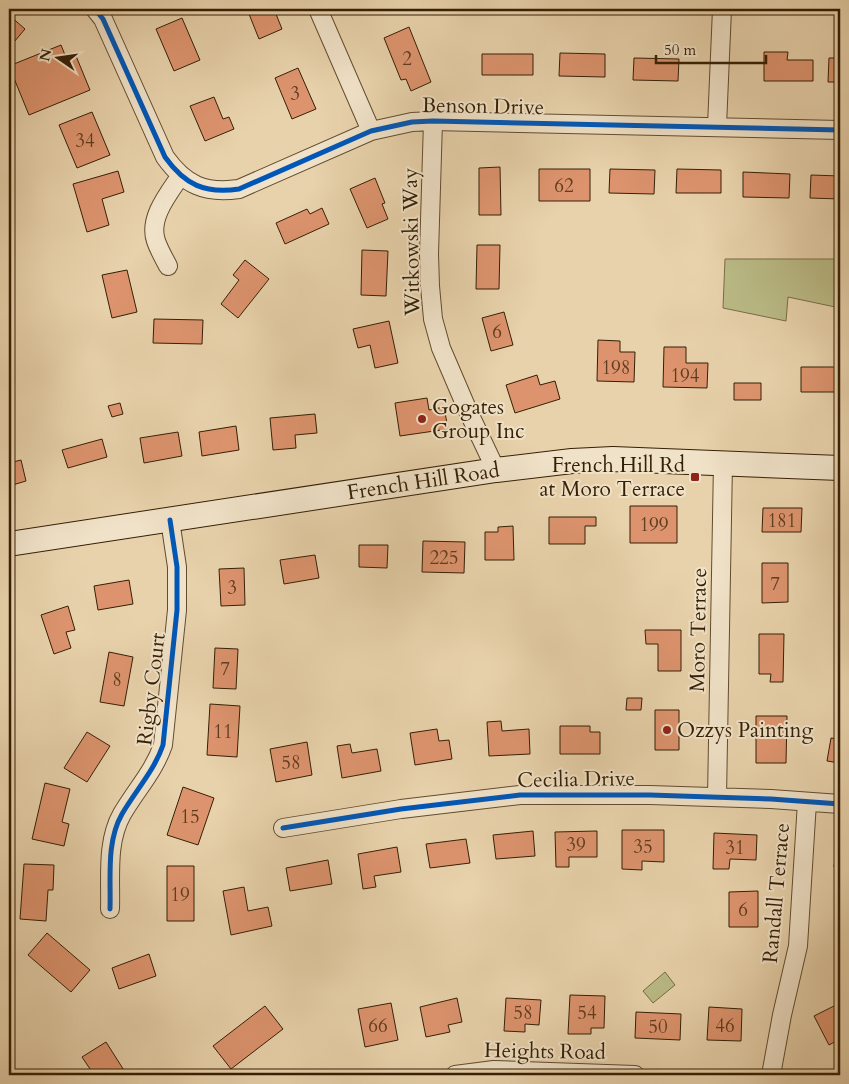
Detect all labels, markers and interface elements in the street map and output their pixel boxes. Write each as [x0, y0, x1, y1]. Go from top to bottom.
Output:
north arrow [32, 32, 82, 82]
scale bar [656, 32, 766, 64]
text: 50 m [664, 40, 696, 60]
house number: 2 [402, 46, 412, 72]
text: N [35, 47, 56, 63]
house number: 3 [290, 81, 300, 107]
street label: Benson Drive [422, 91, 544, 122]
house number: 34 [75, 128, 95, 154]
street label: Witkowski Way [396, 168, 427, 317]
house number: 62 [554, 173, 574, 199]
house number: 6 [492, 319, 502, 345]
house number: 198 [601, 355, 631, 381]
house number: 194 [670, 363, 700, 389]
place label: Gogates Group Inc [432, 393, 525, 446]
marker: Gogates Group Inc [416, 413, 428, 425]
place label: French Hill Rd at Moro Terrace [539, 451, 685, 504]
street label: French Hill Road [345, 456, 502, 507]
marker: French Hill Rd at Moro Terrace [689, 471, 701, 483]
house number: 181 [767, 508, 797, 534]
house number: 199 [639, 512, 669, 538]
house number: 225 [429, 545, 459, 571]
street label: Moro Terrace [683, 568, 714, 692]
house number: 7 [770, 571, 780, 597]
house number: 3 [227, 575, 237, 601]
street label: Rigby Court [130, 631, 173, 747]
house number: 7 [220, 656, 230, 682]
house number: 8 [112, 667, 122, 693]
place label: Ozzys Painting [677, 716, 813, 745]
house number: 11 [213, 719, 233, 745]
marker: Ozzys Painting [661, 724, 673, 736]
house number: 58 [281, 750, 301, 776]
street label: Cecilia Drive [517, 764, 635, 795]
house number: 15 [180, 804, 200, 830]
street label: Randall Terrace [756, 822, 797, 964]
house number: 39 [566, 832, 586, 858]
house number: 35 [633, 834, 653, 860]
house number: 31 [725, 835, 745, 861]
house number: 19 [170, 882, 190, 908]
house number: 6 [738, 897, 748, 923]
house number: 58 [513, 1000, 533, 1026]
house number: 54 [577, 1000, 597, 1026]
house number: 66 [368, 1013, 388, 1039]
house number: 46 [715, 1013, 735, 1039]
house number: 50 [648, 1014, 668, 1040]
street label: Heights Road [484, 1036, 606, 1067]

